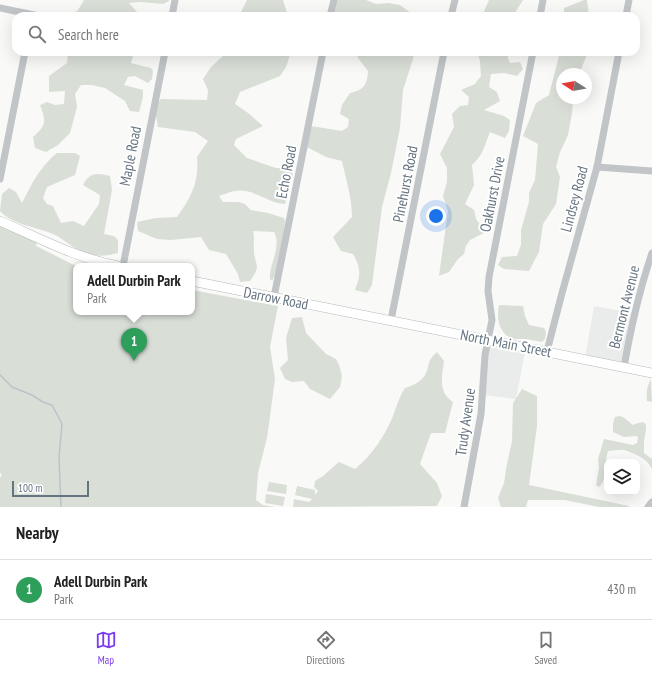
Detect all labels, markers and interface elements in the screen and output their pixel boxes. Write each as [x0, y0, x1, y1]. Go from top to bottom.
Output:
search box [12, 12, 640, 56]
icon: search [26, 23, 48, 45]
text: Search here [58, 25, 119, 44]
north arrow [556, 68, 592, 104]
street label: Maple Road [115, 124, 145, 188]
street label: Echo Road [272, 144, 300, 200]
street label: Pinehurst Road [388, 144, 422, 224]
street label: Oakhurst Drive [475, 154, 509, 234]
street label: Lindsey Road [556, 164, 592, 234]
your location [426, 206, 446, 226]
popup [73, 263, 195, 315]
street label: Bermont Avenue [604, 263, 644, 351]
text: Adell Durbin Park [87, 271, 181, 290]
street label: Darrow Road [242, 282, 310, 314]
text: Park [87, 290, 107, 307]
street label: North Main Street [459, 325, 553, 361]
pin: 1 [121, 328, 147, 361]
street label: Trudy Avenue [451, 387, 479, 457]
map controls [604, 459, 640, 495]
button: layers [604, 459, 640, 495]
scale bar [12, 479, 89, 498]
text: 100 m [18, 481, 42, 495]
text: Nearby [16, 522, 59, 544]
text: Adell Durbin Park [54, 572, 148, 591]
text: 1 [26, 581, 32, 598]
text: 430 m [607, 581, 636, 598]
text: Park [54, 591, 73, 608]
tab: Map [95, 629, 117, 667]
tab: Directions [307, 629, 345, 667]
tab: Saved [534, 629, 557, 667]

